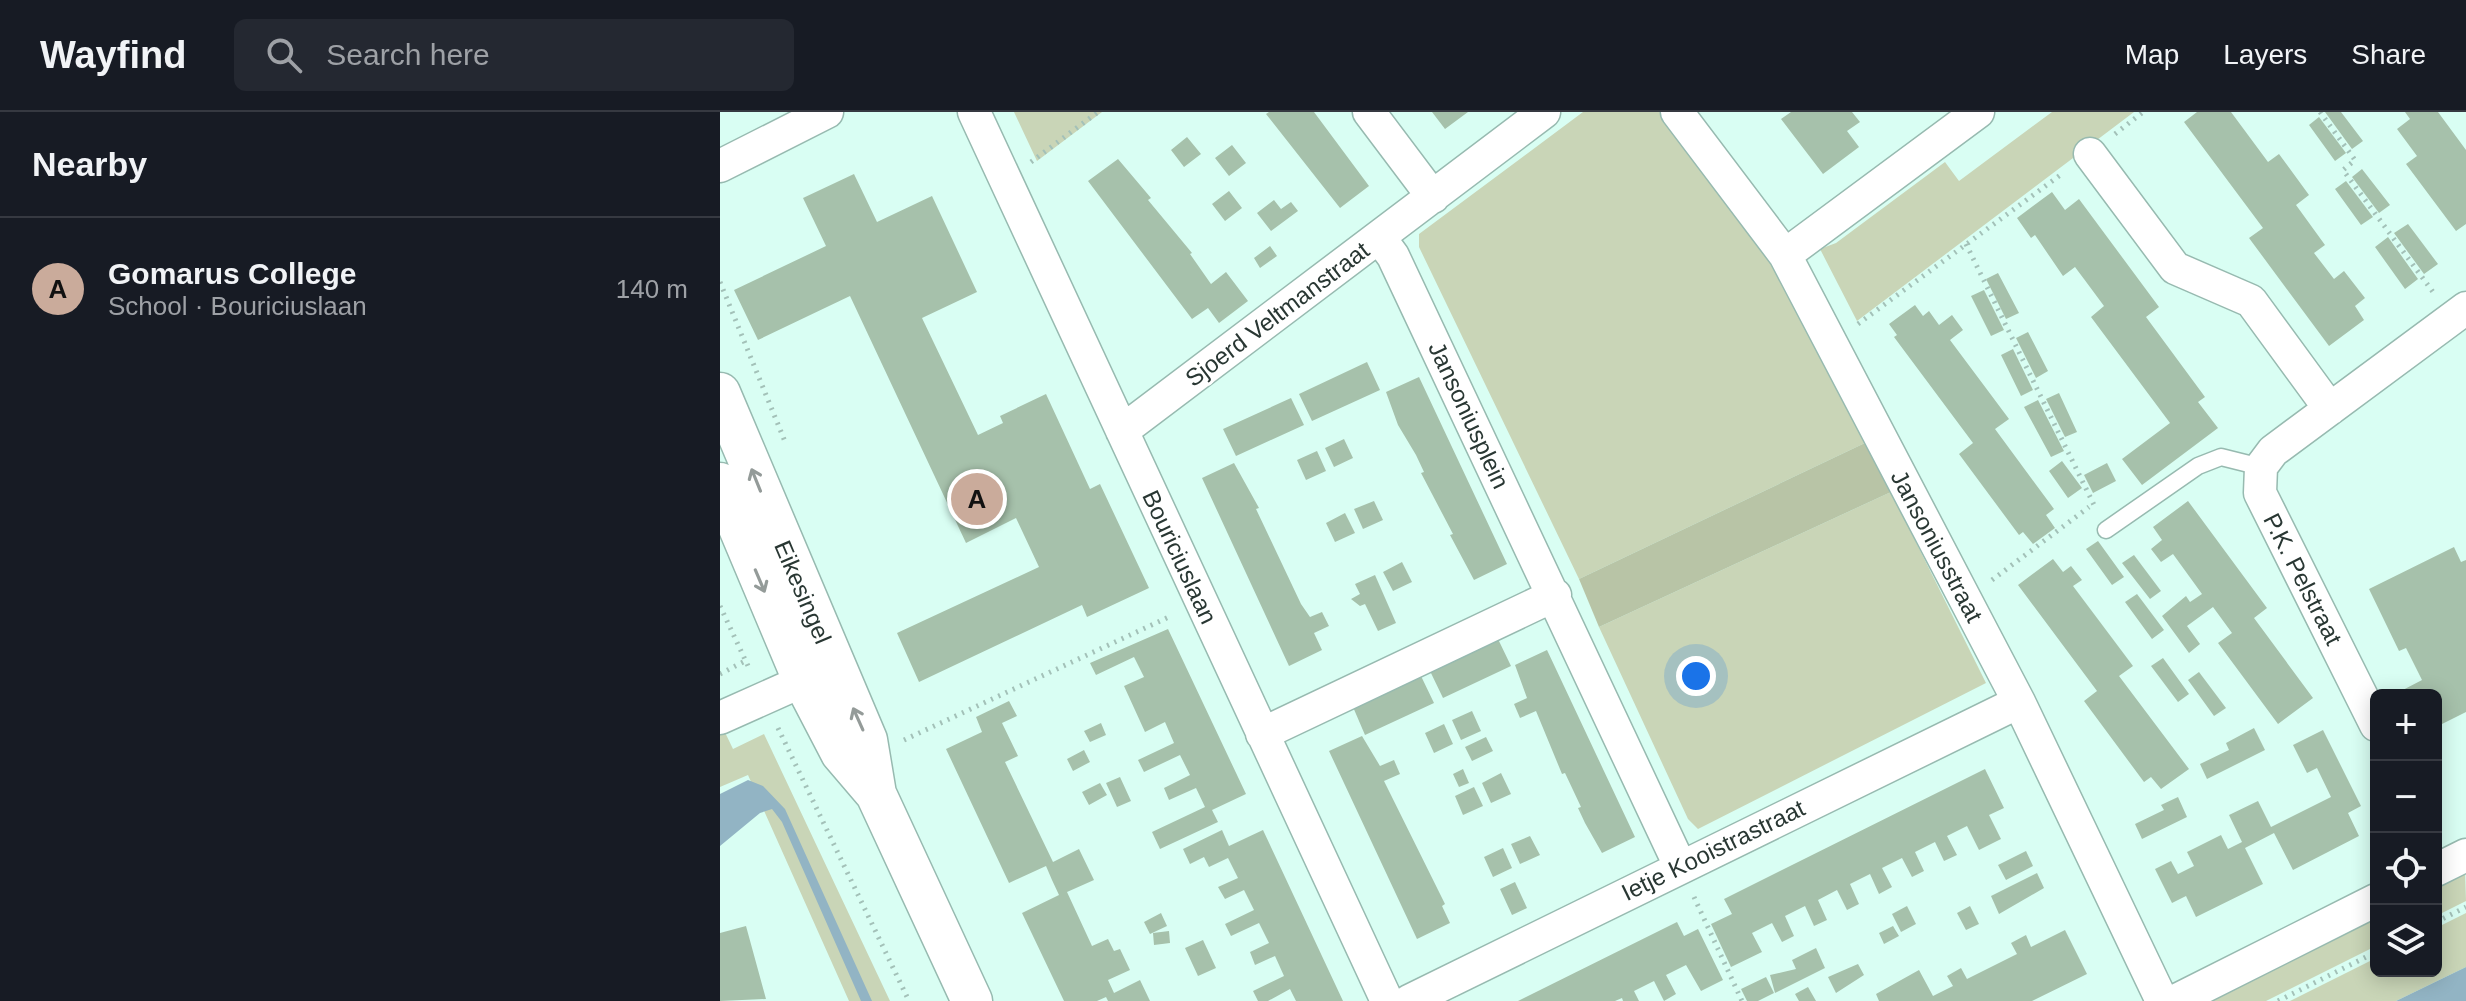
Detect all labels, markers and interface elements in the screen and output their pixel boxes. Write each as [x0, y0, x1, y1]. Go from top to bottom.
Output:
search box [234, 19, 794, 91]
icon: search [262, 33, 306, 77]
text: Wayfind [40, 34, 186, 76]
text: Search here [326, 38, 490, 71]
text: Map [2125, 39, 2179, 70]
text: Layers [2223, 39, 2307, 70]
text: Share [2351, 39, 2426, 70]
text: Nearby [32, 145, 147, 183]
street label: Sjoerd Veltmanstraat [1180, 236, 1374, 392]
text: Gomarus College [108, 257, 356, 290]
text: A [49, 274, 67, 304]
text: 140 m [616, 274, 688, 304]
text: School · Bouriciuslaan [108, 291, 367, 321]
street label: Jansoniusplein [1423, 337, 1515, 493]
street label: Jansoniusstraat [1886, 465, 1989, 627]
one-way arrow [747, 468, 762, 493]
pin: A [951, 469, 1003, 529]
street label: Bouriciuslaan [1137, 486, 1223, 628]
street label: P.K. Pelstraat [2258, 509, 2348, 649]
street label: Eikesingel [769, 536, 837, 648]
one-way arrow [754, 568, 769, 593]
your location [1676, 656, 1716, 696]
map controls [2370, 689, 2442, 977]
button: + [2370, 689, 2442, 761]
one-way arrow [850, 707, 865, 732]
button: − [2370, 761, 2442, 833]
street label: Ietje Kooistrastraat [1617, 794, 1809, 906]
button: locate [2370, 833, 2442, 905]
button: layers [2370, 905, 2442, 977]

